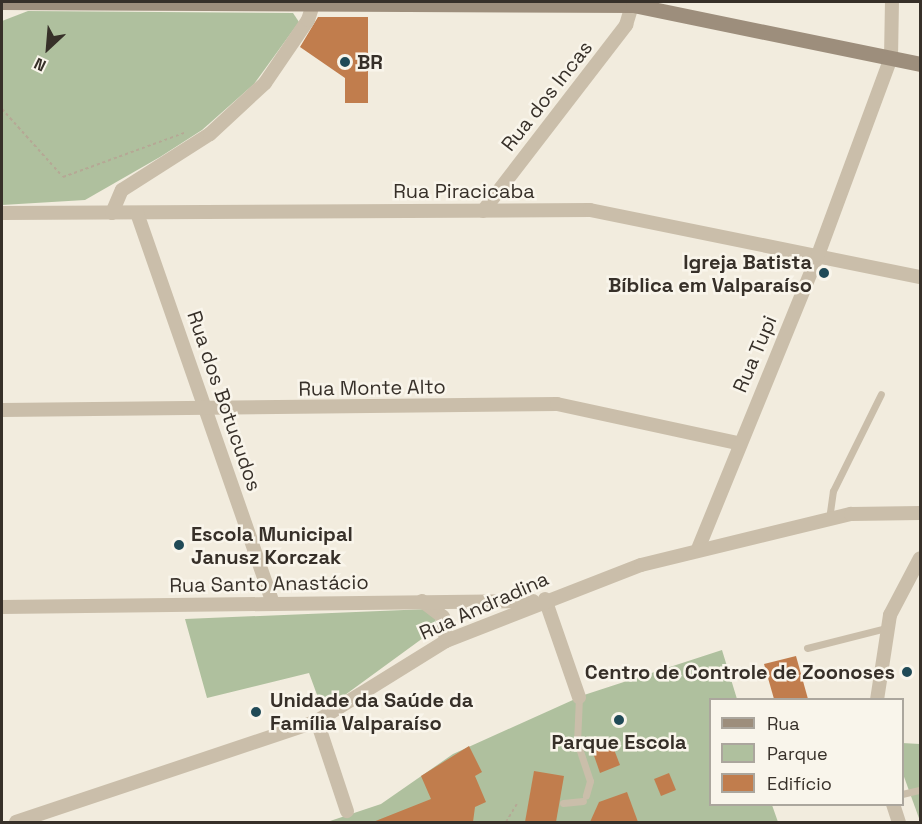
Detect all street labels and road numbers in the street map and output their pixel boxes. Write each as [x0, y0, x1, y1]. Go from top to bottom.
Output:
street label: Rua dos Incas [496, 36, 598, 156]
street label: Rua Piracicaba [393, 179, 535, 203]
street label: Rua dos Botucudos [182, 308, 266, 494]
street label: Rua Tupi [728, 312, 782, 396]
street label: Rua Monte Alto [298, 375, 446, 401]
street label: Rua Andradina [416, 567, 552, 645]
street label: Rua Santo Anastácio [169, 570, 369, 598]

